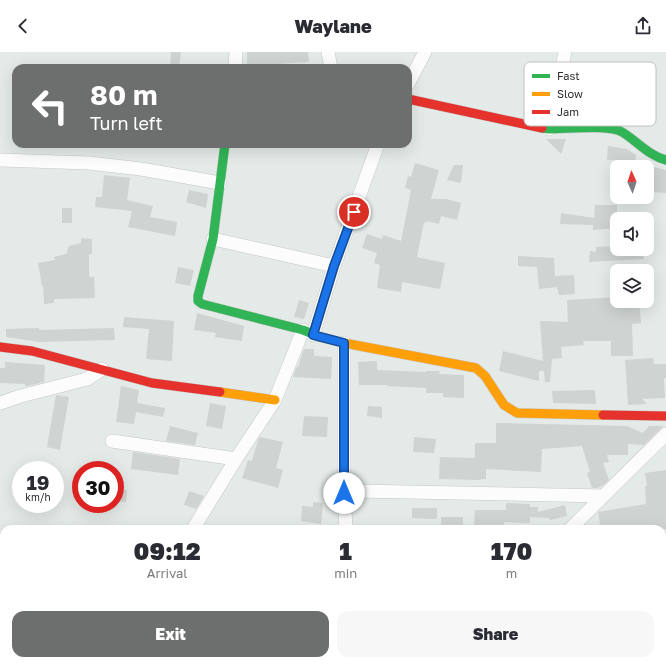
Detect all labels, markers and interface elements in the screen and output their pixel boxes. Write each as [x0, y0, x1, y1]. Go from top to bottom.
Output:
icon: back [12, 15, 34, 37]
text: Waylane [294, 15, 372, 37]
icon: share [632, 15, 654, 37]
legend [524, 62, 656, 126]
text: Fast [557, 69, 580, 82]
text: 80 m [90, 78, 158, 111]
icon: left [24, 80, 76, 132]
text: Slow [557, 87, 583, 100]
text: Jam [557, 105, 579, 118]
text: Turn left [90, 112, 163, 134]
north arrow [610, 160, 654, 204]
map controls [610, 160, 654, 308]
pin [337, 195, 371, 229]
icon: arrive [343, 201, 365, 223]
button: sound [610, 212, 654, 256]
button: layers [610, 264, 654, 308]
speed limit sign: 30 [72, 461, 124, 513]
text: 19 [26, 470, 49, 494]
position arrow [323, 472, 365, 514]
text: km/h [25, 491, 51, 503]
text: 09:12 [134, 536, 201, 565]
text: 1 [339, 536, 352, 565]
text: 170 [491, 536, 532, 565]
text: Arrival [147, 565, 187, 581]
text: min [334, 565, 357, 581]
text: m [506, 565, 517, 581]
button: Exit [12, 611, 329, 657]
button: Share [337, 611, 654, 657]

